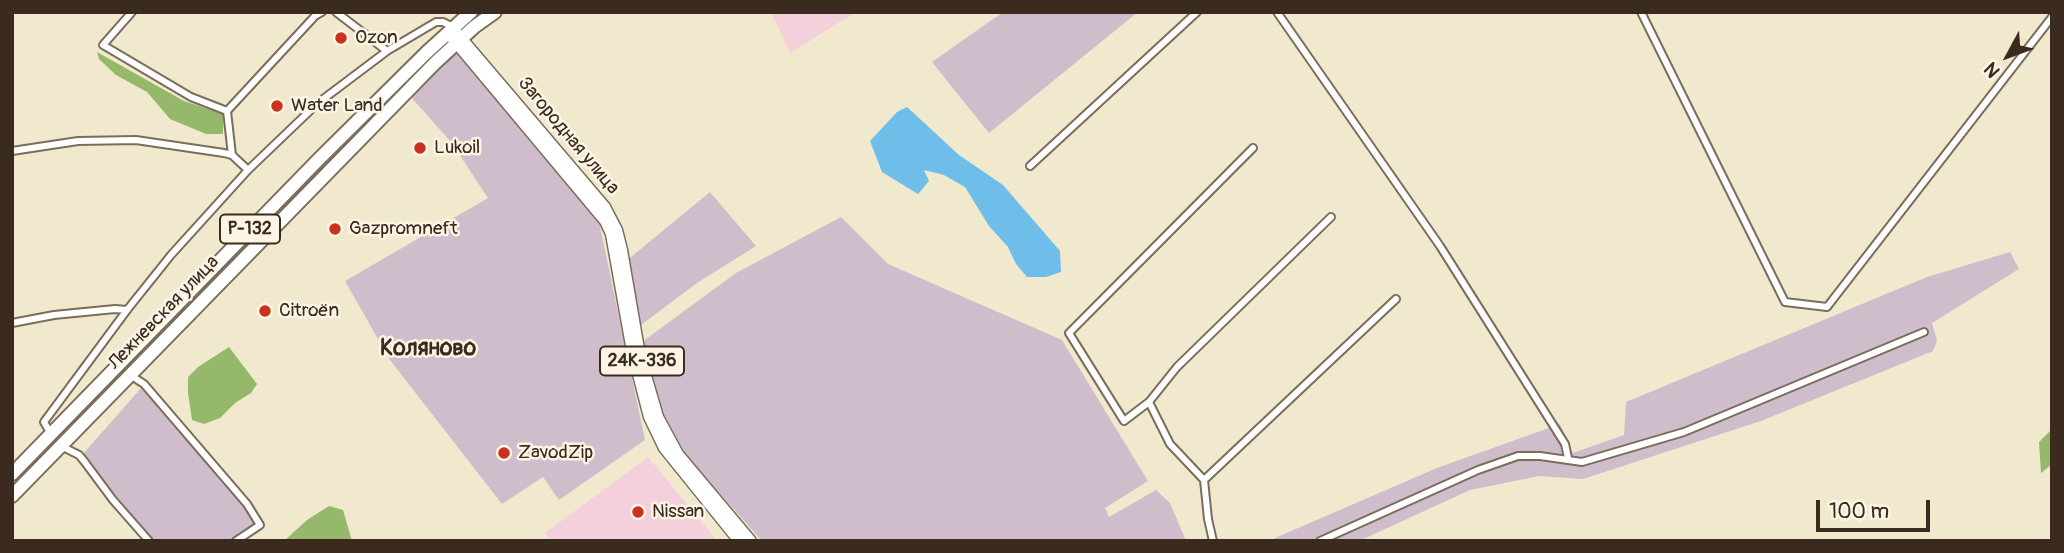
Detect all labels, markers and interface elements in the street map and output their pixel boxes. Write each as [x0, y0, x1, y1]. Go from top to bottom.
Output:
north arrow [1973, 21, 2043, 91]
place label: Ozon [355, 27, 398, 49]
marker: Ozon [333, 30, 349, 46]
text: N [1979, 57, 2005, 83]
street label: Загородная улица [512, 73, 624, 199]
place label: Water Land [291, 95, 382, 117]
marker: Water Land [269, 98, 285, 114]
place label: Lukoil [434, 137, 480, 159]
marker: Lukoil [412, 140, 428, 156]
road number: Р-132 [220, 214, 280, 244]
place label: Gazpromneft [349, 218, 458, 240]
marker: Gazpromneft [327, 221, 343, 237]
street label: Лежневская улица [104, 251, 224, 375]
place label: Citroën [279, 300, 339, 322]
marker: Citroën [257, 303, 273, 319]
district label: Коляново [380, 335, 476, 363]
road number: 24К-336 [600, 346, 684, 376]
place label: ZavodZip [518, 442, 593, 464]
marker: ZavodZip [496, 445, 512, 461]
scale bar [1819, 486, 1933, 530]
text: 100 m [1829, 498, 1889, 525]
place label: Nissan [652, 501, 704, 523]
marker: Nissan [630, 504, 646, 520]

